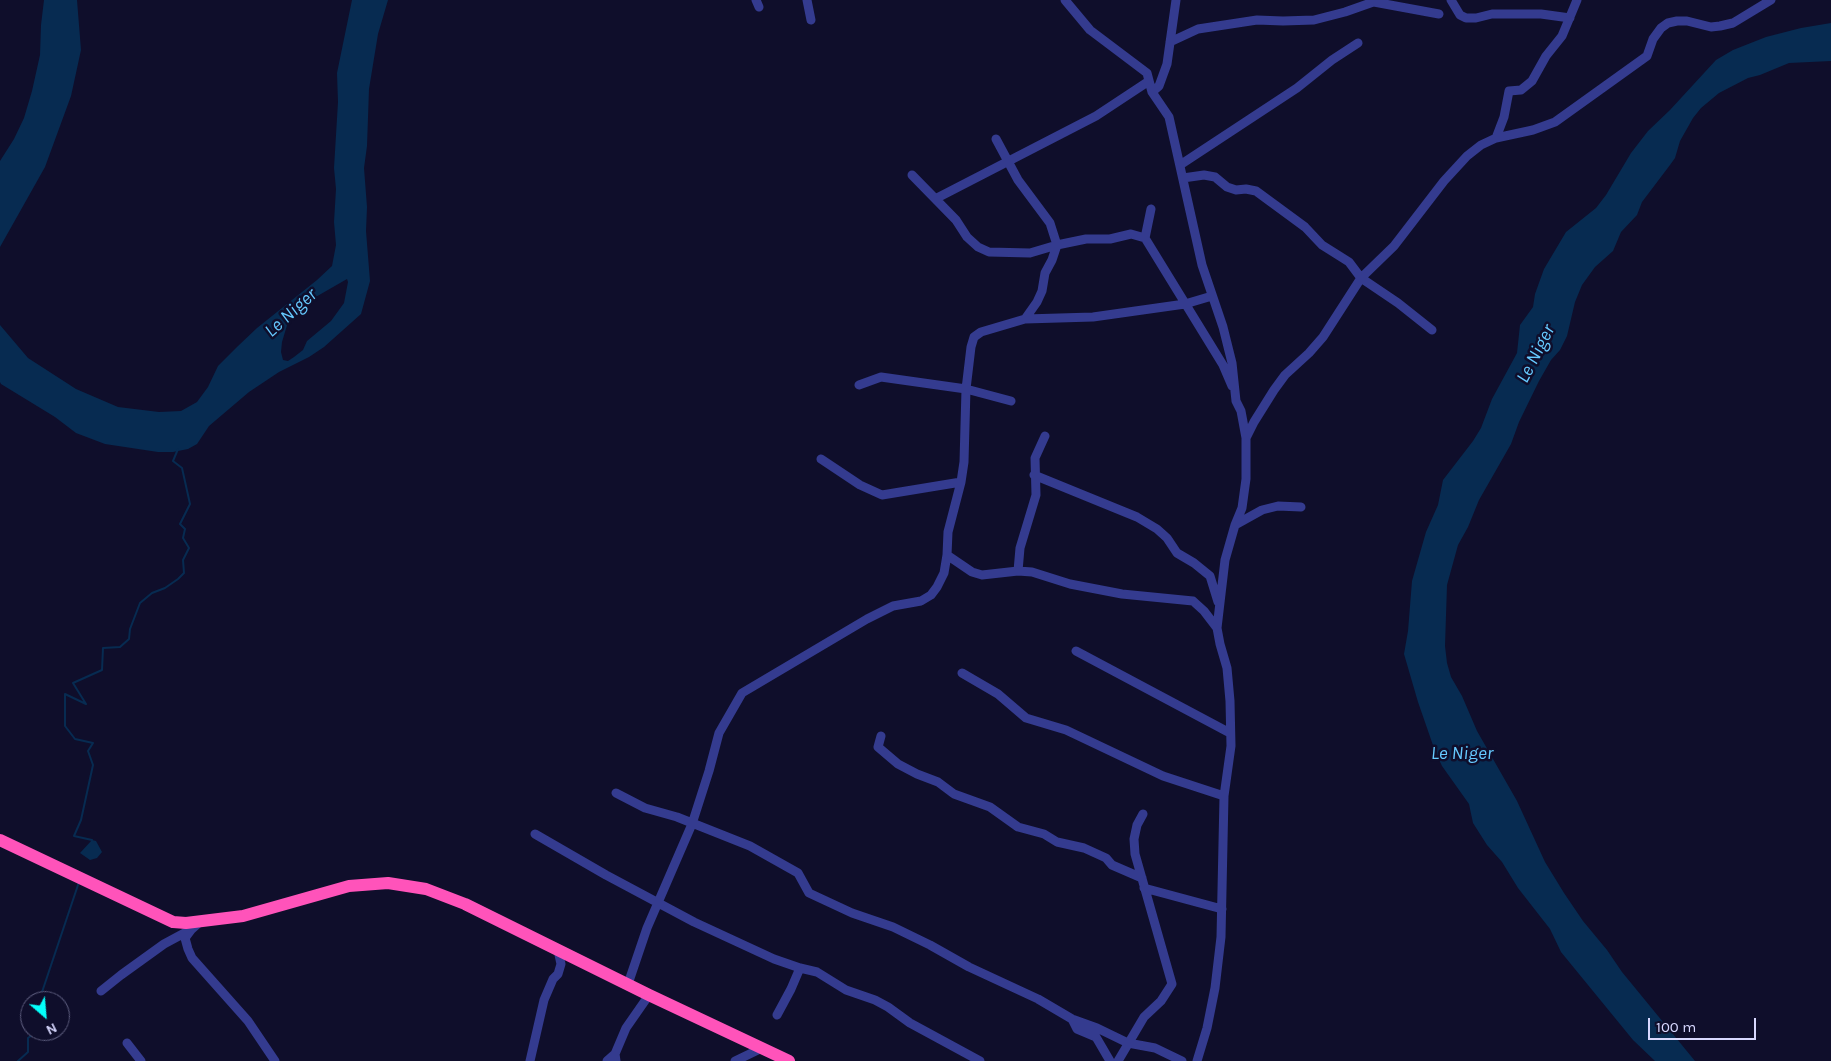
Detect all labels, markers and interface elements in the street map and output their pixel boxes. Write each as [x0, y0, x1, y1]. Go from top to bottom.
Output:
water label: Le Niger [260, 284, 322, 342]
water label: Le Niger [1512, 321, 1560, 387]
water label: Le Niger [1431, 743, 1493, 765]
north arrow [20, 991, 70, 1041]
scale bar [1651, 1008, 1758, 1040]
text: 100 m [1656, 1018, 1696, 1036]
text: N [43, 1019, 60, 1039]

